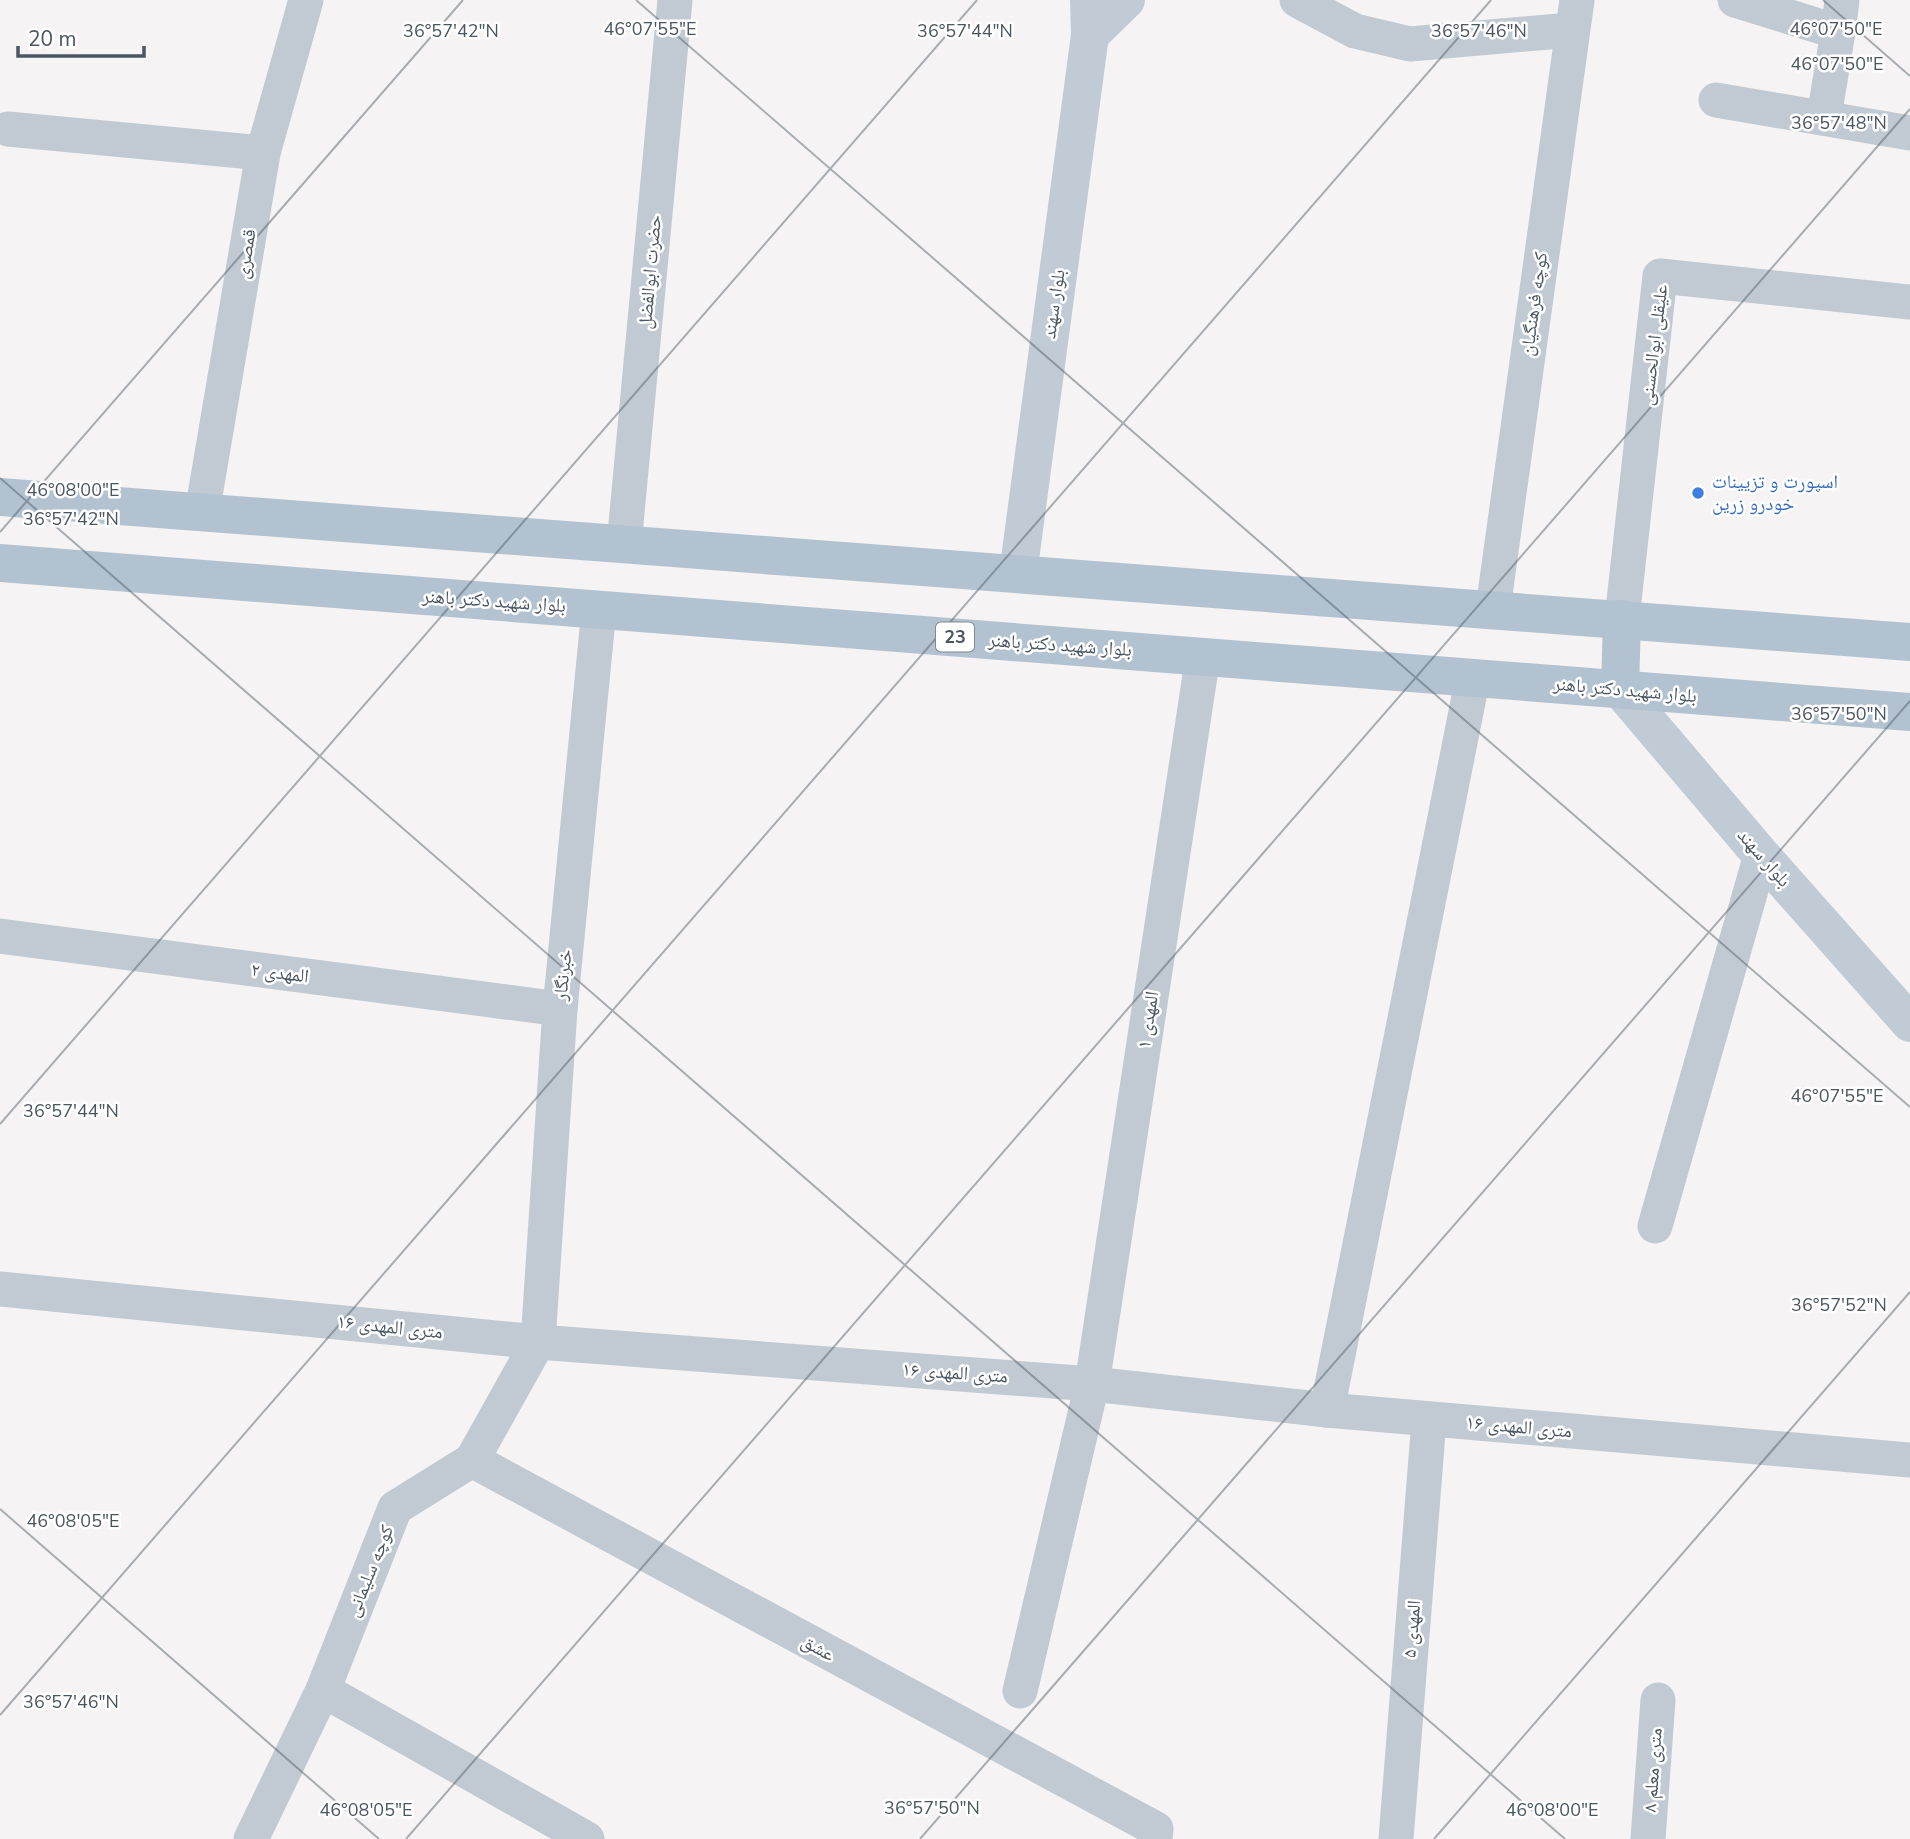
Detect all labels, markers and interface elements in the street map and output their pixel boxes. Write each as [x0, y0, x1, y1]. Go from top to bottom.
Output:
scale bar [18, 14, 144, 58]
text: 46°07'55"E [604, 17, 697, 41]
text: 46°07'50"E [1790, 17, 1883, 41]
text: 36°57'42"N [403, 19, 499, 43]
text: 36°57'44"N [917, 19, 1013, 43]
text: 36°57'46"N [1431, 19, 1527, 43]
text: 20 m [28, 25, 77, 53]
text: 46°07'50"E [1791, 52, 1884, 76]
text: 36°57'48"N [1791, 111, 1887, 135]
street label: حضرت ابوالفضل [632, 214, 668, 330]
street label: قمصری [229, 227, 263, 281]
street label: کوچه فرهنگیان [1514, 250, 1554, 358]
street label: بلوار سهند [1036, 268, 1072, 340]
street label: علیقلی ابوالحسنی [1634, 282, 1674, 407]
place label: اسپورت و تزیینات خودرو زرین [1712, 469, 1838, 517]
text: 46°08'00"E [27, 478, 120, 502]
marker: اسپورت و تزیینات خودرو زرین [1690, 485, 1706, 501]
text: 36°57'42"N [23, 507, 119, 531]
street label: بلوار شهید دکتر باهنر [420, 583, 567, 619]
road number: 23 [936, 622, 974, 652]
street label: بلوار شهید دکتر باهنر [986, 627, 1133, 663]
street label: بلوار شهید دکتر باهنر [1551, 671, 1698, 709]
text: 36°57'50"N [1791, 702, 1887, 726]
street label: بلوار سهند [1731, 823, 1797, 893]
street label: خبرنگار [547, 948, 579, 1003]
street label: المهدی ۲ [250, 957, 310, 989]
street label: المهدی ۱ [1131, 989, 1165, 1051]
text: 46°07'55"E [1791, 1084, 1884, 1108]
text: 36°57'44"N [23, 1099, 119, 1123]
text: 36°57'52"N [1791, 1293, 1887, 1317]
street label: ۱۶ متری المهدی [336, 1309, 444, 1345]
street label: ۱۶ متری المهدی [901, 1356, 1009, 1390]
street label: ۱۶ متری المهدی [1465, 1409, 1573, 1445]
text: 46°08'05"E [27, 1509, 120, 1533]
street label: کوچه سلیمانی [340, 1521, 400, 1621]
street label: المهدی ۵ [1397, 1599, 1427, 1659]
street label: عشق [797, 1628, 840, 1668]
text: 36°57'46"N [23, 1690, 119, 1714]
street label: ۸ متری معلم [1637, 1727, 1669, 1813]
text: 36°57'50"N [884, 1796, 980, 1820]
text: 46°08'05"E [320, 1798, 413, 1822]
text: 46°08'00"E [1506, 1798, 1599, 1822]

